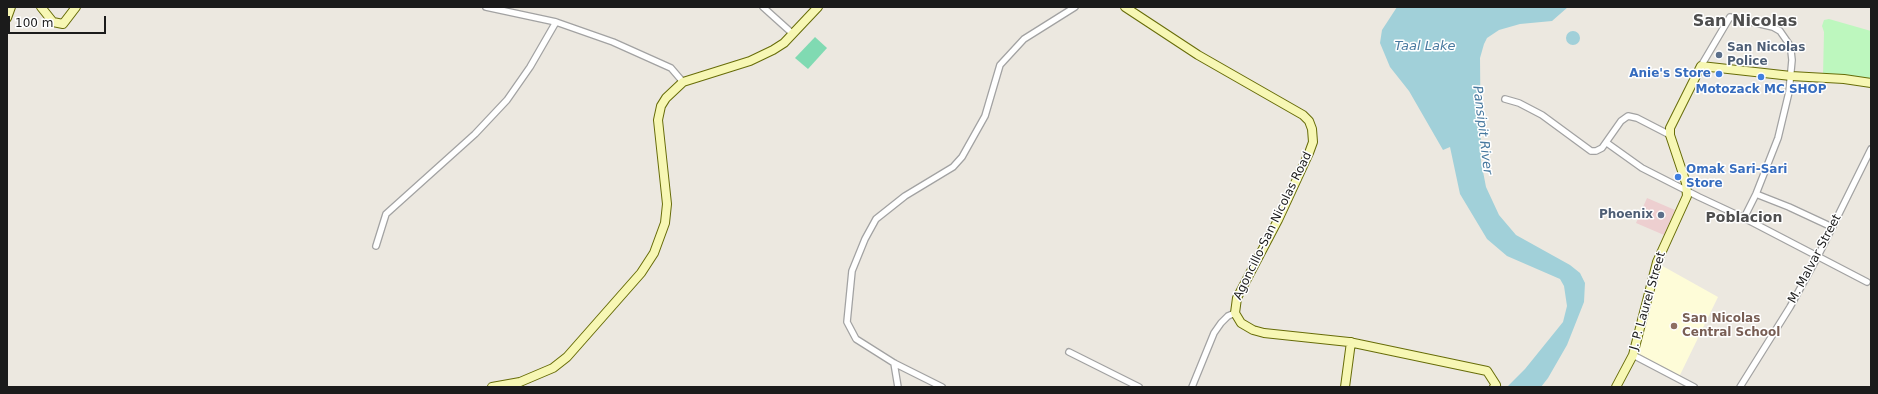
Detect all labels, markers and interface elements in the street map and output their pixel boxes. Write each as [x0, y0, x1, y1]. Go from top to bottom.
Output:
scale bar [10, 8, 108, 34]
district label: San Nicolas [1693, 12, 1797, 32]
text: 100 m [15, 16, 53, 30]
water label: Taal Lake [1395, 39, 1455, 55]
place label: San Nicolas Police [1727, 41, 1805, 69]
marker: San Nicolas Police [1714, 50, 1724, 60]
place label: Anie's Store [1629, 67, 1711, 81]
marker: Anie's Store [1714, 69, 1724, 79]
marker: Motozack MC SHOP [1756, 72, 1766, 82]
place label: Motozack MC SHOP [1695, 83, 1827, 97]
water label: Pansipit River [1469, 85, 1495, 175]
street label: Agoncillo-San Nicolas Road [1231, 150, 1315, 302]
place label: Omak Sari-Sari Store [1686, 163, 1787, 191]
marker: Omak Sari-Sari Store [1673, 172, 1683, 182]
place label: Phoenix [1599, 208, 1653, 222]
marker: Phoenix [1656, 210, 1666, 220]
district label: Poblacion [1706, 210, 1782, 226]
street label: M. Malvar Street [1785, 212, 1845, 306]
street label: J. P. Laurel Street [1627, 250, 1669, 352]
place label: San Nicolas Central School [1682, 312, 1780, 340]
marker: San Nicolas Central School [1669, 321, 1679, 331]

